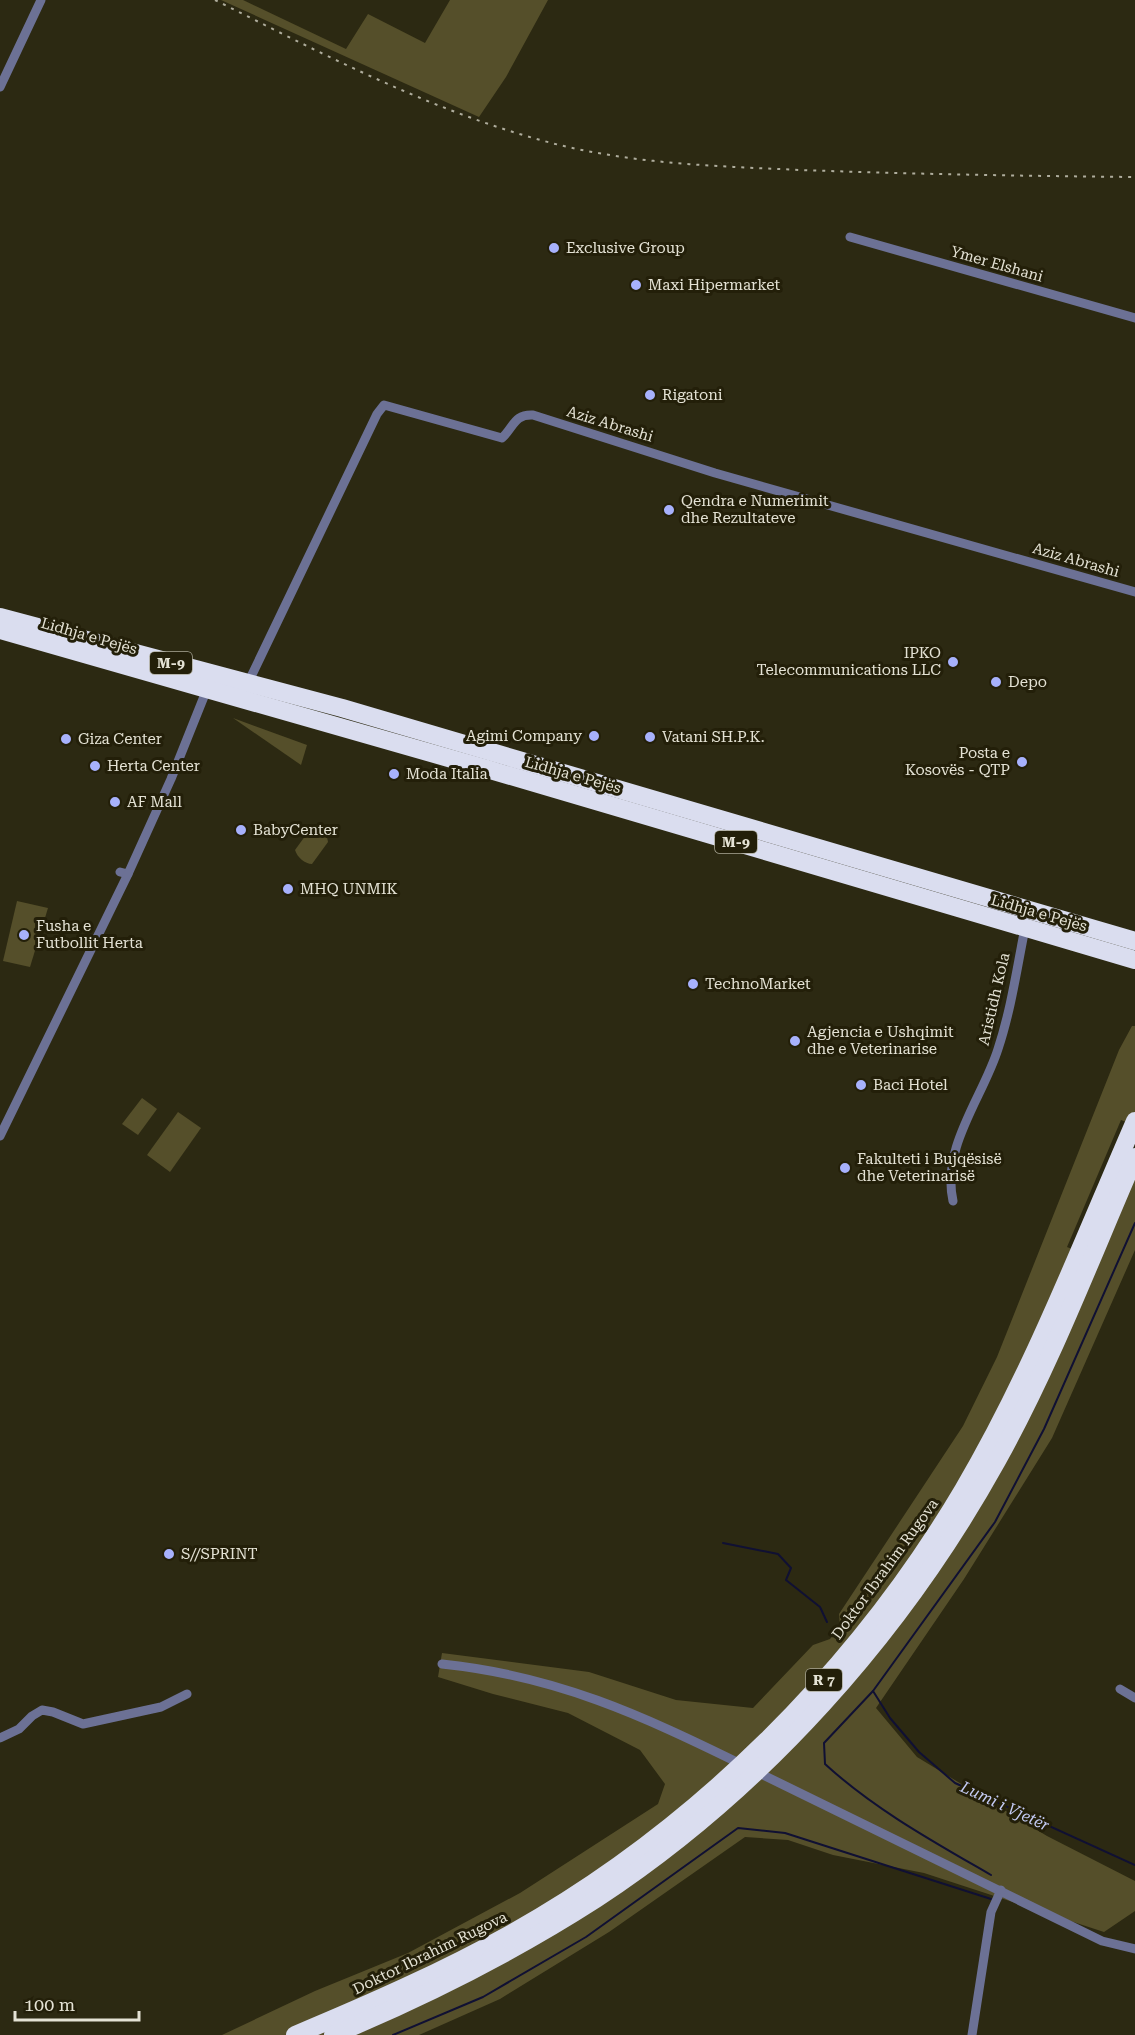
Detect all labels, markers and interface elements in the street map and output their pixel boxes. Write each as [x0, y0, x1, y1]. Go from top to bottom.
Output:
place label: Exclusive Group [566, 239, 685, 257]
marker: Exclusive Group [547, 241, 561, 255]
street label: Ymer Elshani [949, 242, 1045, 286]
place label: Maxi Hipermarket [648, 276, 780, 294]
marker: Maxi Hipermarket [629, 278, 643, 292]
place label: Rigatoni [662, 386, 723, 404]
marker: Rigatoni [643, 388, 657, 402]
street label: Aziz Abrashi [565, 402, 656, 446]
place label: Qendra e Numerimit dhe Rezultateve [681, 492, 829, 527]
marker: Qendra e Numerimit dhe Rezultateve [662, 503, 676, 517]
street label: Aziz Abrashi [1031, 539, 1122, 581]
street label: Lidhja e Pejës [39, 614, 139, 658]
place label: IPKO Telecommunications LLC [756, 644, 941, 679]
road number: M-9 [150, 652, 192, 674]
marker: IPKO Telecommunications LLC [946, 655, 960, 669]
place label: Depo [1008, 673, 1047, 691]
marker: Depo [989, 675, 1003, 689]
place label: Agimi Company [466, 727, 582, 745]
place label: Vatani SH.P.K. [662, 728, 765, 746]
marker: Agimi Company [587, 729, 601, 743]
place label: Giza Center [78, 730, 162, 748]
marker: Vatani SH.P.K. [643, 730, 657, 744]
marker: Giza Center [59, 732, 73, 746]
place label: Posta e Kosovës - QTP [905, 744, 1010, 779]
street label: Lidhja e Pejës [523, 753, 623, 797]
marker: Posta e Kosovës - QTP [1015, 755, 1029, 769]
place label: Herta Center [107, 757, 200, 775]
marker: Herta Center [88, 759, 102, 773]
place label: Moda Italia [406, 765, 488, 783]
marker: Moda Italia [387, 767, 401, 781]
place label: AF Mall [127, 793, 182, 811]
marker: AF Mall [108, 795, 122, 809]
place label: BabyCenter [253, 821, 338, 839]
marker: BabyCenter [234, 823, 248, 837]
road number: M-9 [715, 831, 757, 853]
place label: MHQ UNMIK [300, 880, 398, 898]
marker: MHQ UNMIK [281, 882, 295, 896]
street label: Lidhja e Pejës [989, 891, 1089, 935]
place label: Fusha e Futbollit Herta [36, 917, 143, 952]
marker: Fusha e Futbollit Herta [17, 928, 31, 942]
street label: Aristidh Kola [975, 951, 1013, 1047]
place label: TechnoMarket [705, 975, 811, 993]
marker: TechnoMarket [686, 977, 700, 991]
place label: Agjencia e Ushqimit dhe e Veterinarise [807, 1023, 954, 1058]
marker: Agjencia e Ushqimit dhe e Veterinarise [788, 1034, 802, 1048]
place label: Baci Hotel [873, 1076, 948, 1094]
marker: Baci Hotel [854, 1078, 868, 1092]
place label: Fakulteti i Bujqësisë dhe Veterinarisë [857, 1150, 1002, 1185]
marker: Fakulteti i Bujqësisë dhe Veterinarisë [838, 1161, 852, 1175]
street label: Doktor Ibrahim Rugova [828, 1495, 942, 1643]
place label: S//SPRINT [181, 1545, 258, 1563]
marker: S//SPRINT [162, 1547, 176, 1561]
road number: R 7 [806, 1669, 842, 1691]
water label: Lumi i Vjetër [957, 1777, 1053, 1835]
street label: Doktor Ibrahim Rugova [350, 1908, 510, 1998]
scale bar [15, 1984, 140, 2022]
text: 100 m [24, 1994, 75, 2015]

